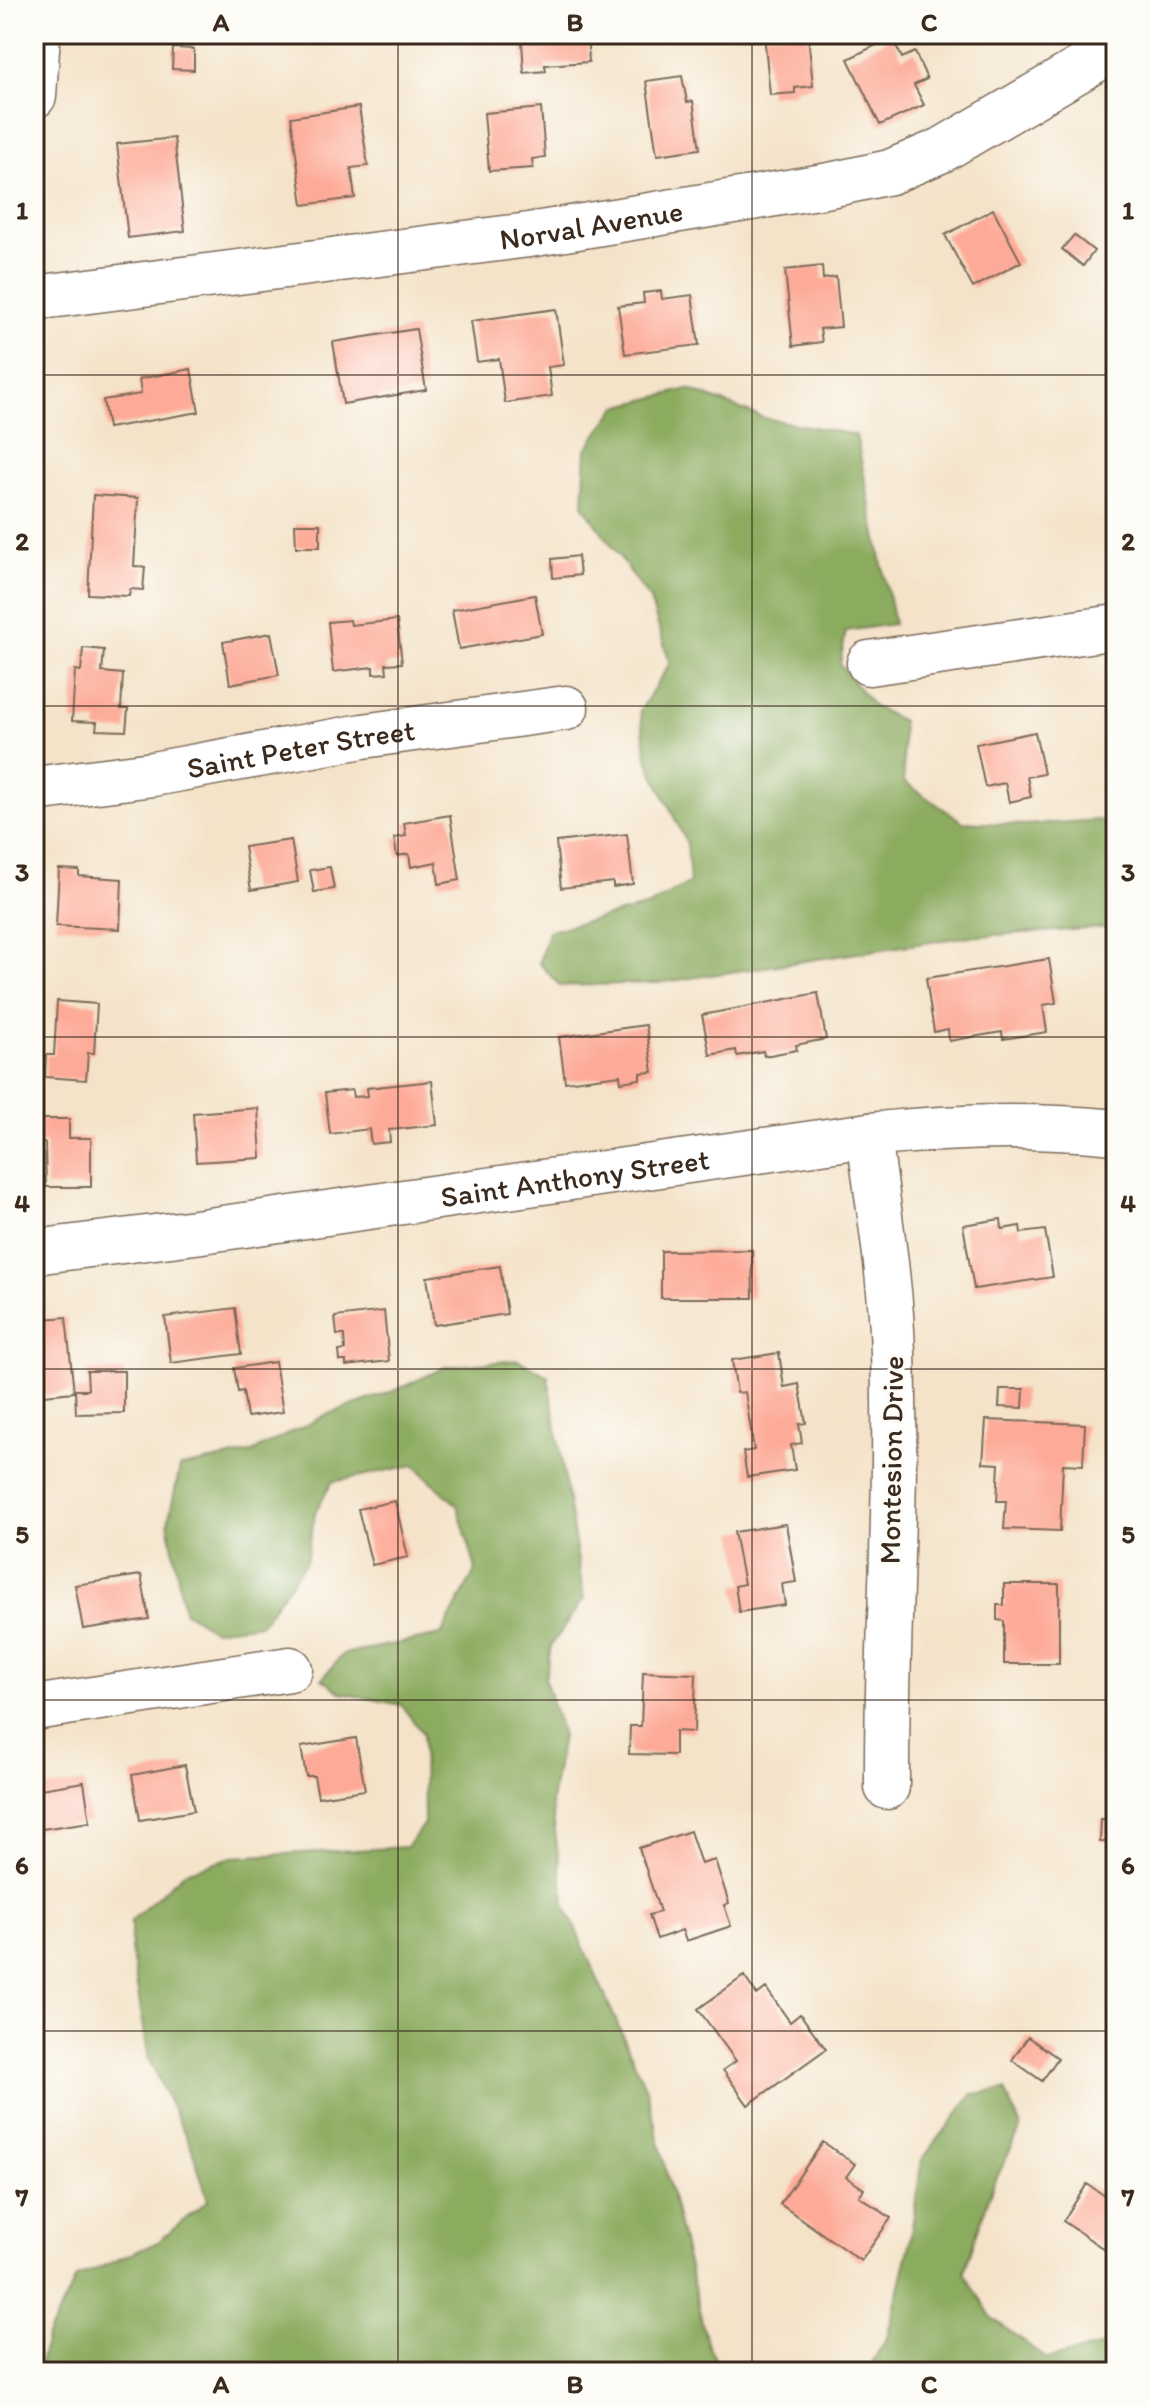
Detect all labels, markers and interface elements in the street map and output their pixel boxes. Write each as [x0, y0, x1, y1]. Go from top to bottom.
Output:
text: A [212, 6, 230, 38]
text: B [567, 6, 584, 38]
text: C [921, 6, 938, 38]
street label: Norval Avenue [497, 191, 686, 257]
text: 1 [16, 194, 28, 226]
text: 1 [1122, 194, 1134, 226]
text: 2 [15, 525, 29, 557]
text: 2 [1121, 525, 1135, 557]
street label: Saint Peter Street [184, 711, 417, 786]
text: 3 [15, 856, 29, 888]
text: 3 [1121, 856, 1135, 888]
street label: Saint Anthony Street [438, 1140, 712, 1215]
text: 4 [14, 1187, 30, 1219]
text: 4 [1120, 1187, 1136, 1219]
street label: Montesion Drive [871, 1355, 911, 1565]
text: 5 [15, 1518, 29, 1550]
text: 5 [1121, 1518, 1135, 1550]
text: 6 [15, 1849, 29, 1881]
text: 6 [1121, 1849, 1135, 1881]
text: 7 [15, 2181, 29, 2213]
text: 7 [1121, 2181, 1135, 2213]
text: A [212, 2368, 230, 2400]
text: B [567, 2368, 584, 2400]
text: C [921, 2368, 938, 2400]

